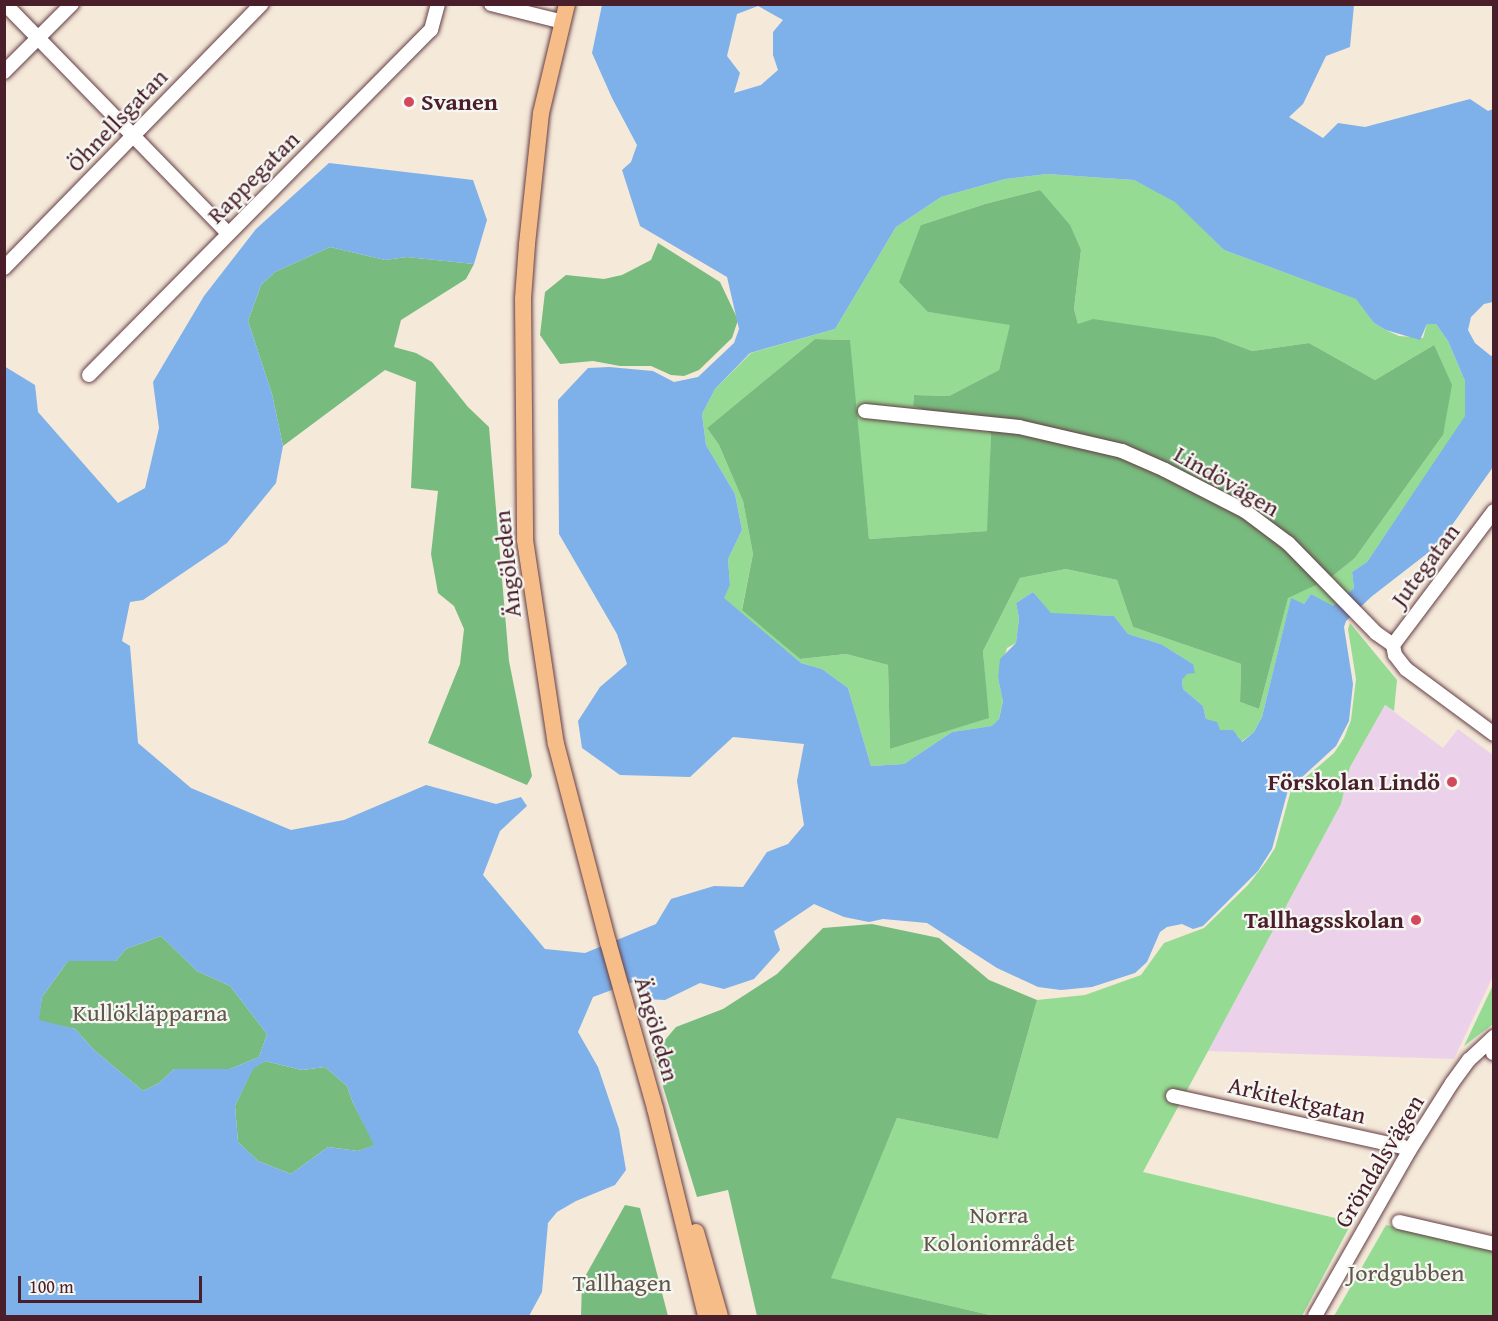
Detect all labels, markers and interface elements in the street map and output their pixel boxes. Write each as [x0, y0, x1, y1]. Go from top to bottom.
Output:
street label: Öhnellsgatan [61, 62, 173, 178]
place label: Svanen [421, 88, 498, 116]
marker: Svanen [402, 95, 416, 109]
street label: Rappegatan [201, 125, 305, 229]
street label: Lindövägen [1169, 439, 1285, 523]
street label: Ängöleden [487, 509, 527, 619]
street label: Jutegatan [1384, 518, 1466, 612]
place label: Förskolan Lindö [1268, 768, 1440, 796]
marker: Förskolan Lindö [1445, 775, 1459, 789]
place label: Tallhagsskolan [1244, 906, 1404, 934]
marker: Tallhagsskolan [1409, 913, 1423, 927]
street label: Ängöleden [628, 973, 686, 1085]
park label: Kullökläpparna [72, 999, 228, 1027]
street label: Arkitektgatan [1225, 1070, 1369, 1130]
street label: Gröndalsvägen [1328, 1089, 1430, 1233]
park label: Norra Koloniområdet [923, 1201, 1075, 1257]
park label: Jordgubben [1348, 1259, 1464, 1287]
scale bar [21, 1264, 206, 1302]
park label: Tallhagen [573, 1269, 671, 1297]
text: 100 m [29, 1273, 74, 1300]

